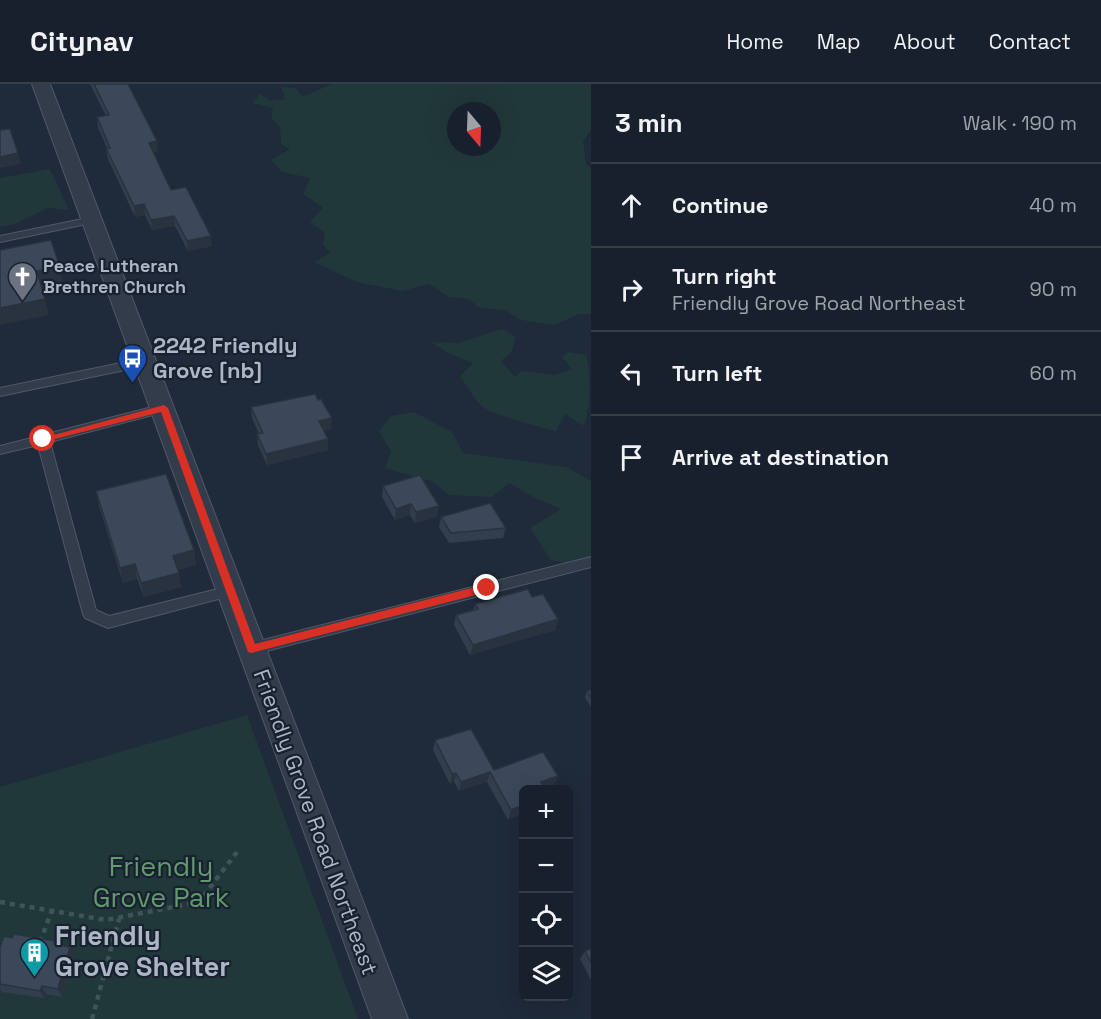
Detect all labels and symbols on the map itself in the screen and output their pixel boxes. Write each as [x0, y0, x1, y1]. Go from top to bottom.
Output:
north arrow [447, 102, 501, 156]
place label: Peace Lutheran Brethren Church [43, 254, 186, 298]
church icon: Peace Lutheran Brethren Church [6, 260, 38, 302]
place label: 2242 Friendly Grove [nb] [153, 331, 297, 384]
bus stop icon: 2242 Friendly Grove [nb] [116, 342, 148, 384]
route start [29, 425, 55, 451]
route end [473, 574, 499, 600]
street label: Friendly Grove Road Northeast [248, 665, 384, 979]
park label: Friendly Grove Park [93, 849, 229, 915]
place label: Friendly Grove Shelter [55, 918, 230, 984]
building icon: Friendly Grove Shelter [18, 936, 50, 978]

